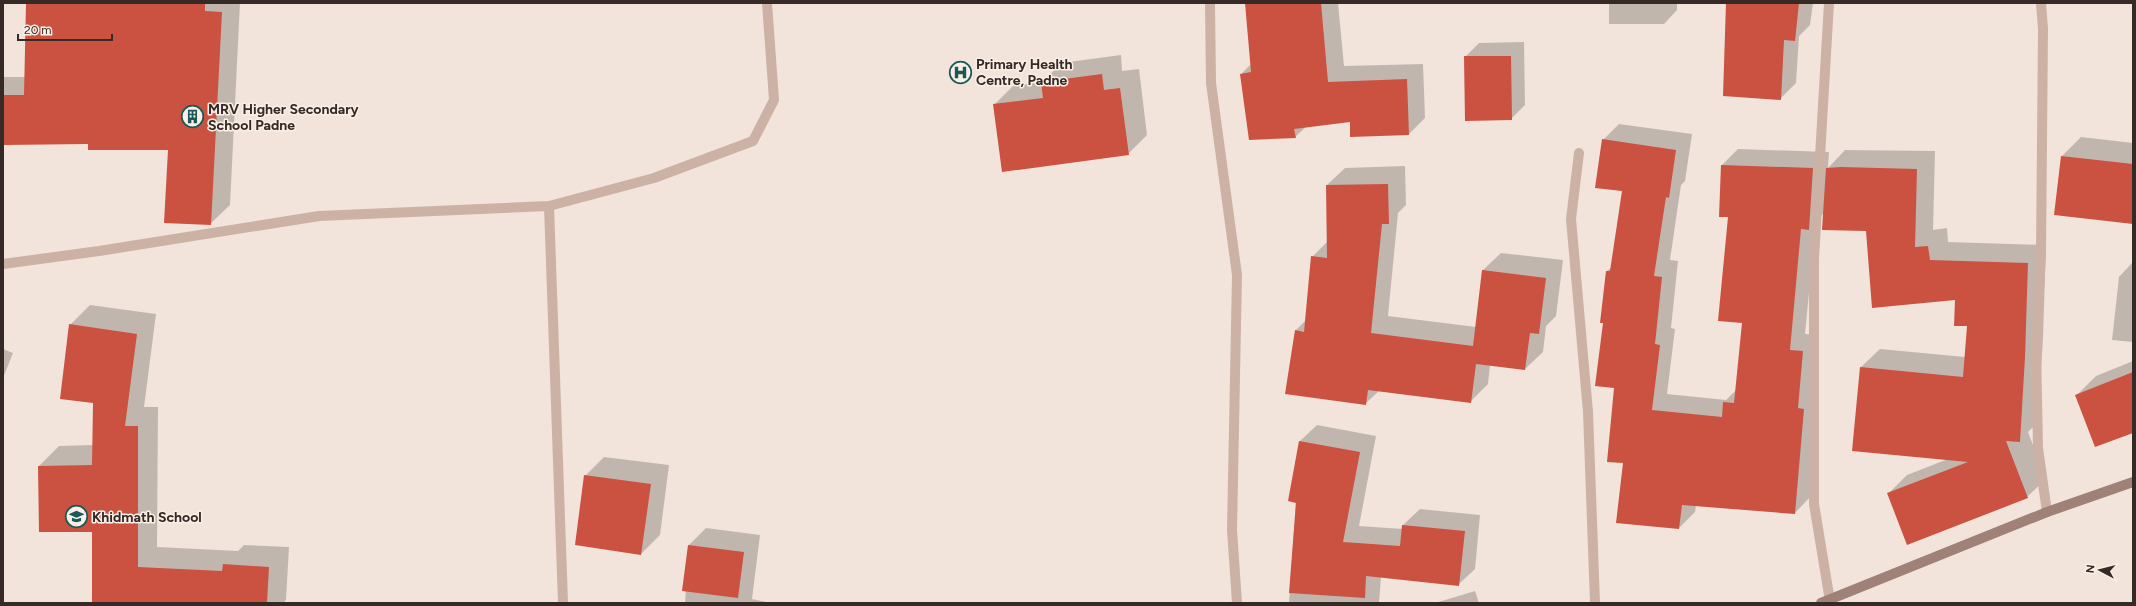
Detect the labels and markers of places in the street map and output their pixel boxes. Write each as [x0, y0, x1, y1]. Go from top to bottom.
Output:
place label: Primary Health Centre, Padne [976, 56, 1073, 89]
hospital icon: Primary Health Centre, Padne [948, 59, 974, 85]
place label: MRV Higher Secondary School Padne [208, 101, 360, 134]
building icon: MRV Higher Secondary School Padne [180, 104, 206, 130]
school or university icon: Khidmath School [64, 504, 90, 530]
place label: Khidmath School [92, 509, 202, 526]

